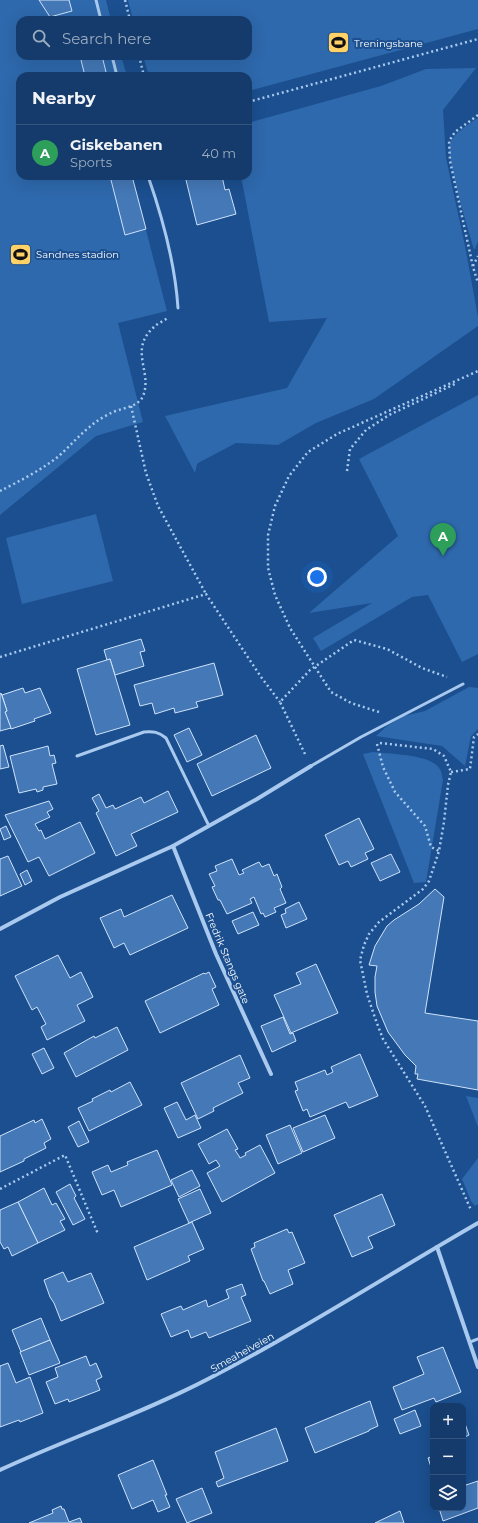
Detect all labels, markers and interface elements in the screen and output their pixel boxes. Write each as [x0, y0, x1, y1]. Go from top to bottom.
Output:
search box [16, 16, 252, 60]
icon: search [30, 27, 52, 49]
text: Search here [62, 29, 151, 48]
sports icon: Treningsbane [325, 30, 351, 56]
place label: Treningsbane [354, 37, 423, 50]
text: Nearby [32, 88, 96, 108]
text: Giskebanen [70, 135, 163, 154]
text: A [40, 145, 50, 161]
text: 40 m [202, 145, 236, 161]
text: Sports [70, 154, 112, 170]
sports icon: Sandnes stadion [8, 241, 34, 267]
place label: Sandnes stadion [36, 248, 119, 261]
pin: A [430, 523, 456, 556]
your location [307, 567, 327, 587]
street label: Fredrik Stangs gate [202, 911, 253, 1006]
street label: Smeaheiveien [208, 1330, 276, 1375]
map controls [430, 1403, 466, 1511]
button: + [430, 1403, 466, 1439]
button: − [430, 1439, 466, 1475]
button: layers [430, 1475, 466, 1511]

